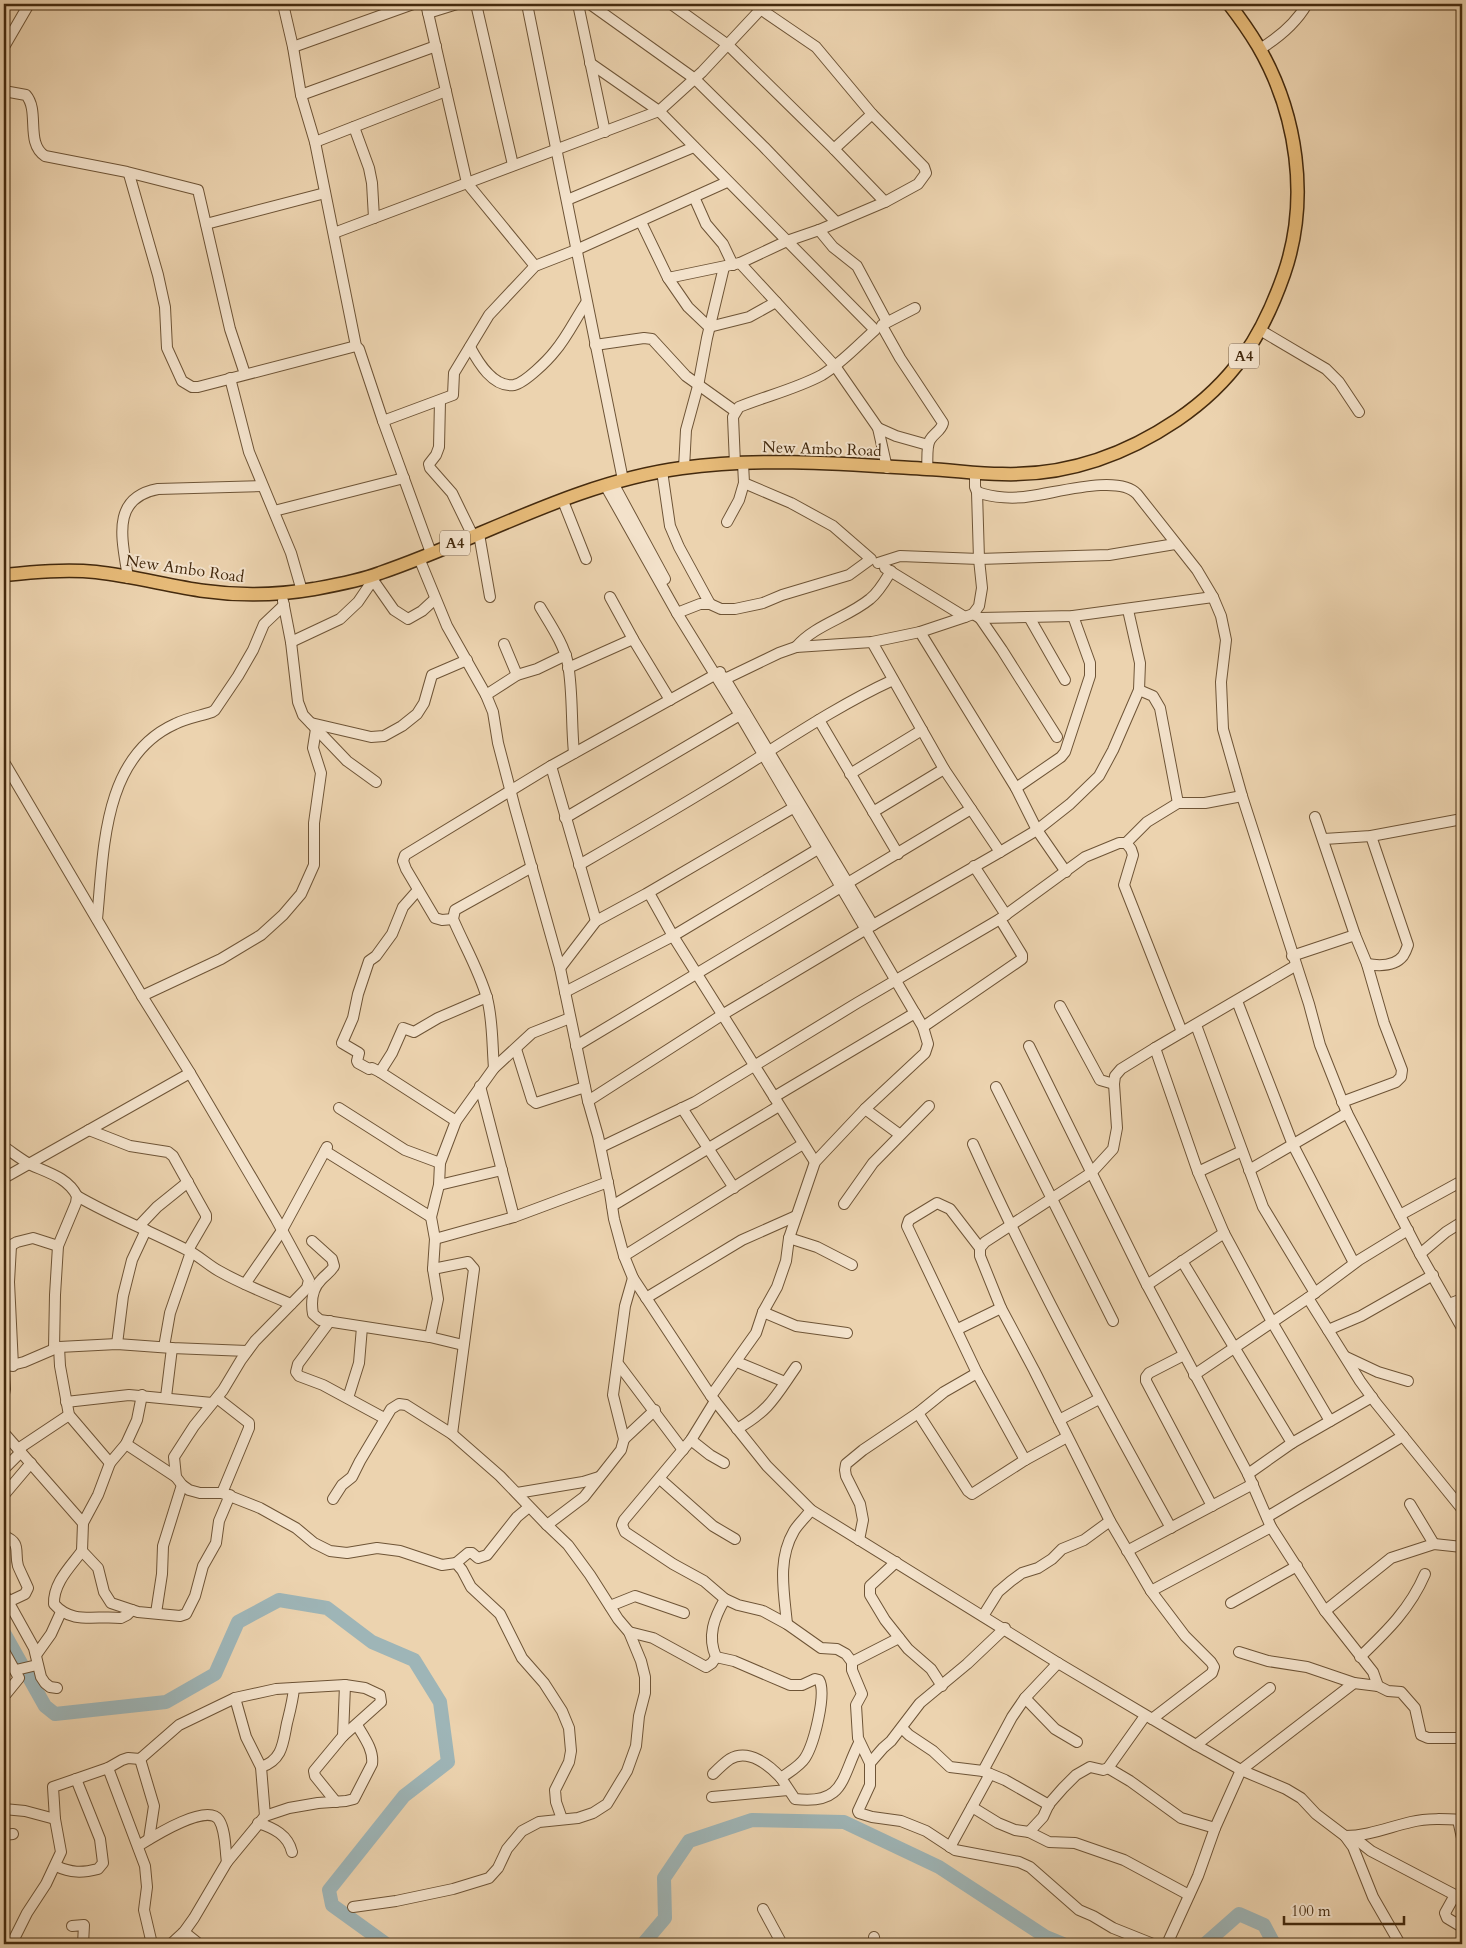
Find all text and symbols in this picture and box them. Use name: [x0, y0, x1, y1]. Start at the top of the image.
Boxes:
road number: A4: [1229, 344, 1259, 368]
street label: New Ambo Road: [762, 436, 883, 462]
road number: A4: [440, 530, 470, 556]
street label: New Ambo Road: [124, 550, 246, 588]
scale bar: [1284, 1893, 1404, 1925]
text: 100 m: [1291, 1901, 1331, 1921]

